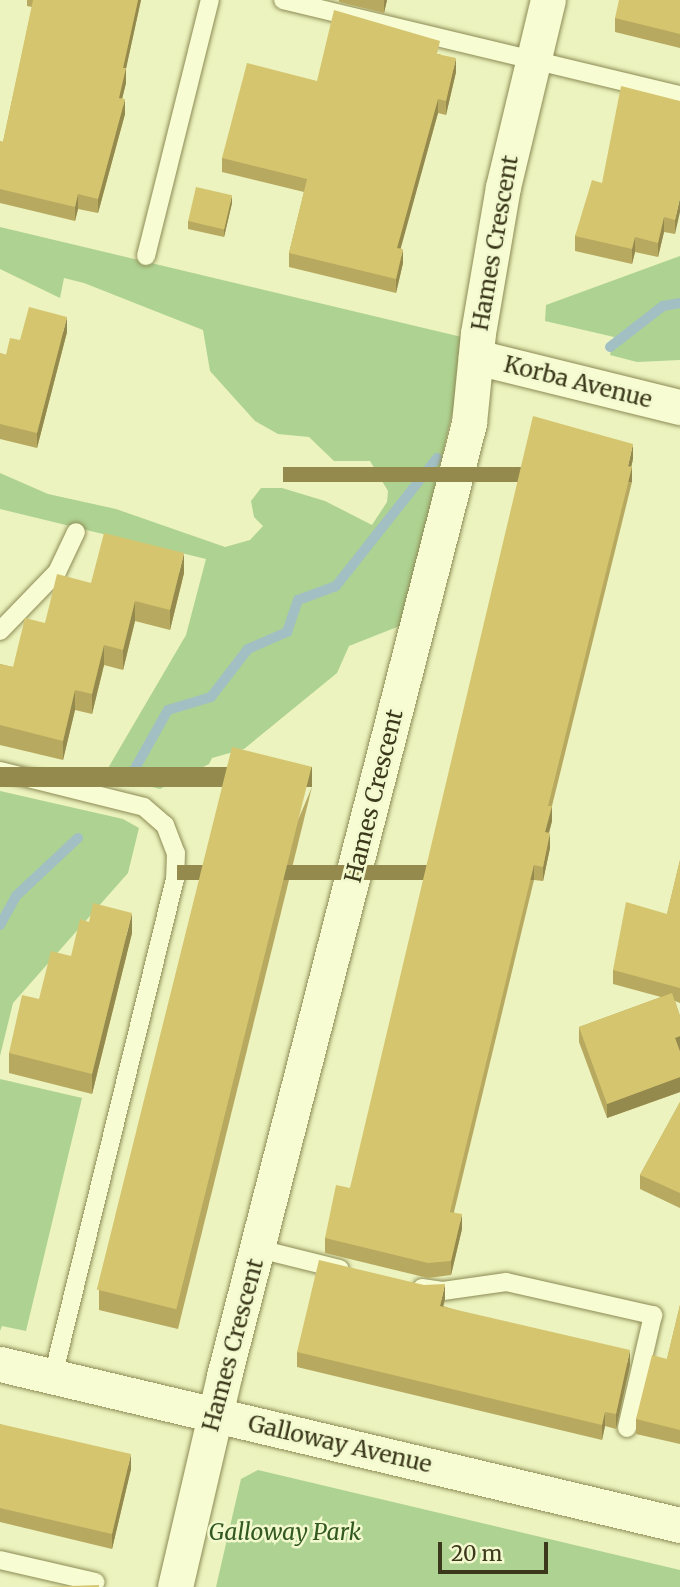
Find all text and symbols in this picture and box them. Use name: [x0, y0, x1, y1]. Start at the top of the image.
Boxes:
street label: Hames Crescent: [466, 153, 524, 333]
street label: Korba Avenue: [501, 350, 655, 414]
street label: Hames Crescent: [339, 706, 409, 886]
street label: Hames Crescent: [197, 1256, 269, 1434]
street label: Galloway Avenue: [246, 1409, 434, 1479]
park label: Galloway Park: [209, 1518, 361, 1546]
scale bar: [442, 1528, 552, 1572]
text: 20 m: [451, 1540, 502, 1567]

